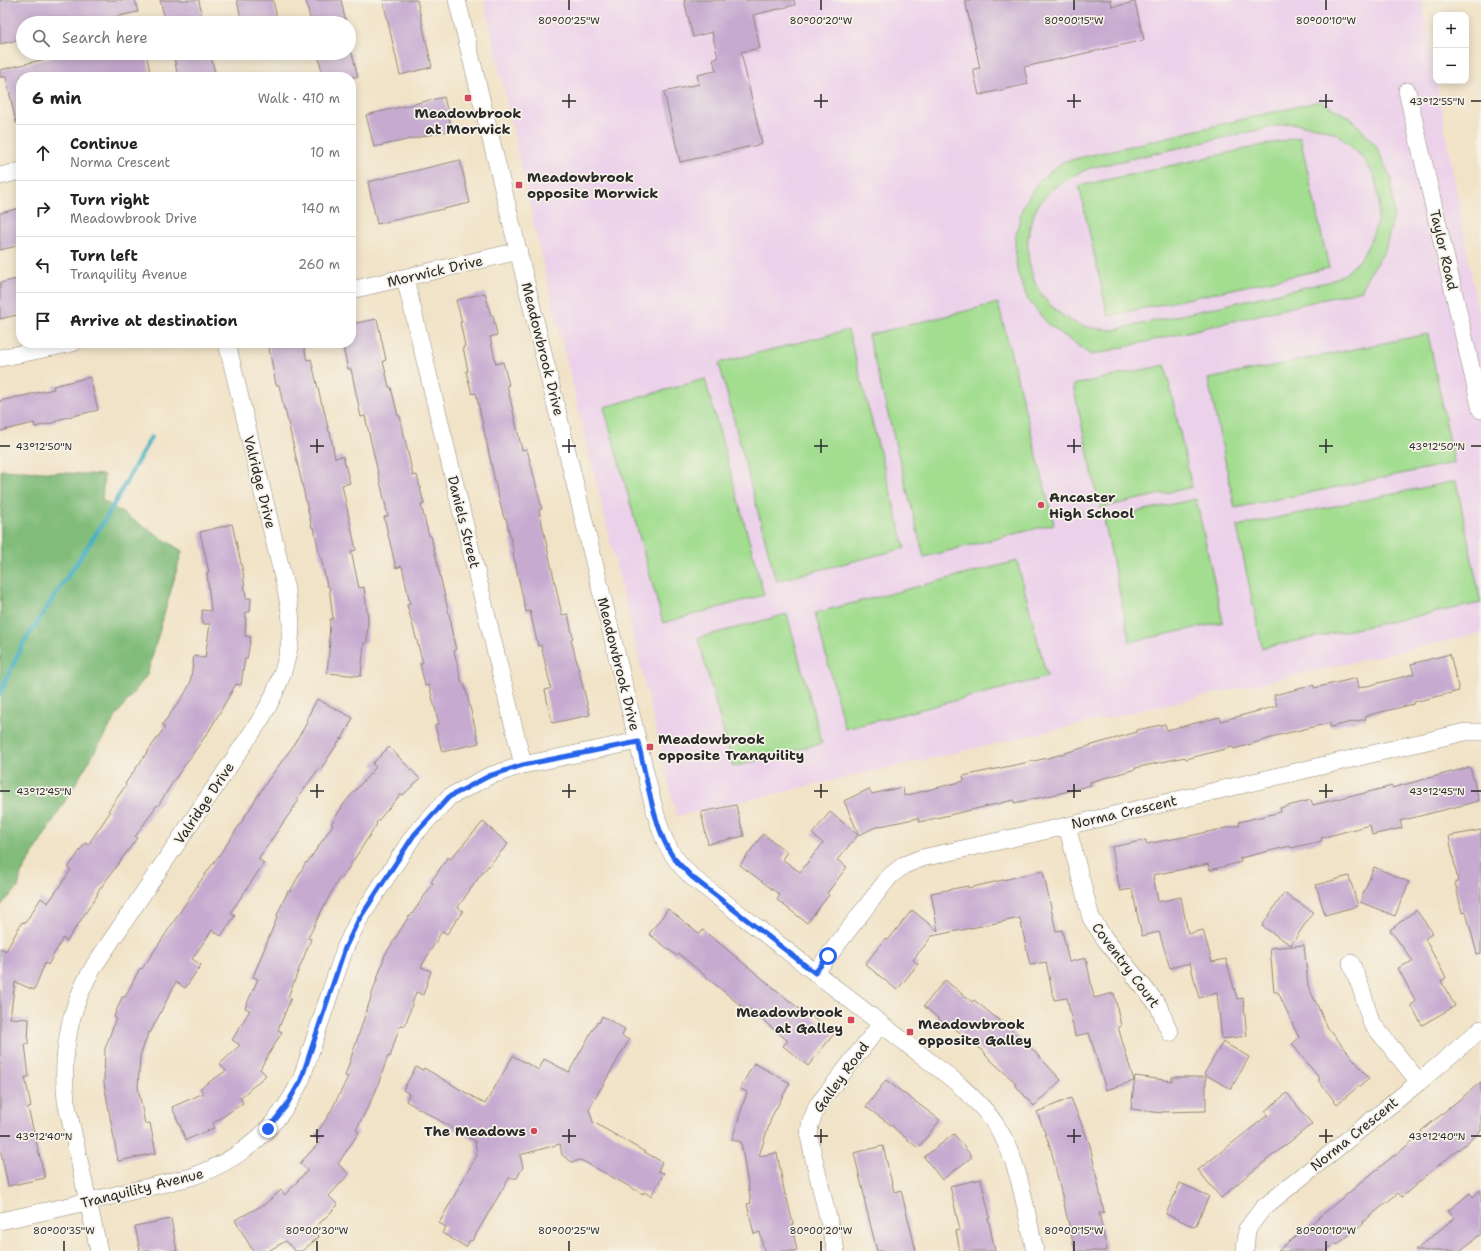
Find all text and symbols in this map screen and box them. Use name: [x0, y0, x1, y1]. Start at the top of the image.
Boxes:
map controls: [1433, 12, 1469, 84]
button: +: [1433, 12, 1469, 48]
text: 80°00'25"W: [538, 14, 600, 27]
text: 80°00'20"W: [790, 14, 853, 27]
text: 80°00'15"W: [1044, 14, 1104, 27]
text: 80°00'10"W: [1296, 14, 1357, 27]
search box: [16, 16, 356, 60]
icon: search: [30, 27, 52, 49]
text: Search here: [62, 28, 148, 48]
button: −: [1433, 48, 1469, 84]
text: 6 min: [32, 87, 82, 109]
text: Walk · 410 m: [258, 90, 340, 107]
marker: Meadowbrook at Morwick: [463, 93, 473, 103]
text: 43°12'55"N: [1409, 95, 1465, 108]
place label: Meadowbrook at Morwick: [415, 104, 521, 138]
text: Continue: [70, 134, 138, 154]
icon: ahead: [32, 142, 54, 164]
text: 10 m: [310, 144, 340, 161]
text: Norma Crescent: [70, 154, 170, 171]
place label: Meadowbrook opposite Morwick: [527, 168, 658, 202]
marker: Meadowbrook opposite Morwick: [514, 180, 524, 190]
text: Turn right: [70, 190, 150, 210]
icon: right: [32, 198, 54, 220]
text: 140 m: [301, 200, 340, 217]
street label: Taylor Road: [1426, 208, 1462, 292]
text: Meadowbrook Drive: [70, 210, 197, 227]
text: Turn left: [70, 246, 138, 266]
street label: Morwick Drive: [385, 251, 485, 291]
icon: left: [32, 254, 54, 276]
text: 260 m: [298, 256, 340, 273]
text: Tranquility Avenue: [70, 266, 187, 283]
street label: Meadowbrook Drive: [518, 280, 568, 418]
icon: arrive: [32, 310, 54, 332]
text: Arrive at destination: [70, 311, 238, 331]
street label: Valridge Drive: [240, 434, 280, 530]
text: 43°12'50"N: [16, 440, 72, 453]
text: 43°12'50"N: [1409, 440, 1465, 453]
street label: Daniels Street: [444, 474, 484, 570]
place label: Ancaster High School: [1049, 488, 1134, 522]
marker: Ancaster High School: [1036, 500, 1046, 510]
street label: Meadowbrook Drive: [594, 595, 644, 733]
place label: Meadowbrook opposite Tranquility: [658, 730, 804, 764]
marker: Meadowbrook opposite Tranquility: [645, 742, 655, 752]
street label: Valridge Drive: [170, 758, 238, 847]
text: 43°12'45"N: [16, 785, 72, 798]
text: 43°12'45"N: [1409, 785, 1465, 798]
street label: Norma Crescent: [1069, 791, 1179, 833]
street label: Coventry Court: [1088, 919, 1164, 1011]
route start: [819, 947, 837, 965]
place label: Meadowbrook at Galley: [736, 1003, 843, 1037]
marker: Meadowbrook at Galley: [846, 1015, 856, 1025]
place label: Meadowbrook opposite Galley: [918, 1015, 1032, 1049]
marker: Meadowbrook opposite Galley: [905, 1027, 915, 1037]
street label: Galley Road: [809, 1038, 873, 1116]
street label: Norma Crescent: [1306, 1093, 1402, 1175]
route end: [259, 1120, 277, 1138]
place label: The Meadows: [424, 1122, 526, 1140]
marker: The Meadows: [529, 1126, 539, 1136]
text: 43°12'40"N: [16, 1130, 72, 1143]
text: 43°12'40"N: [1409, 1130, 1465, 1143]
street label: Tranquility Avenue: [79, 1164, 206, 1212]
text: 80°00'35"W: [33, 1224, 95, 1237]
text: 80°00'30"W: [286, 1224, 349, 1237]
text: 80°00'25"W: [538, 1224, 600, 1237]
text: 80°00'20"W: [790, 1224, 853, 1237]
text: 80°00'15"W: [1044, 1224, 1104, 1237]
text: 80°00'10"W: [1296, 1224, 1357, 1237]

